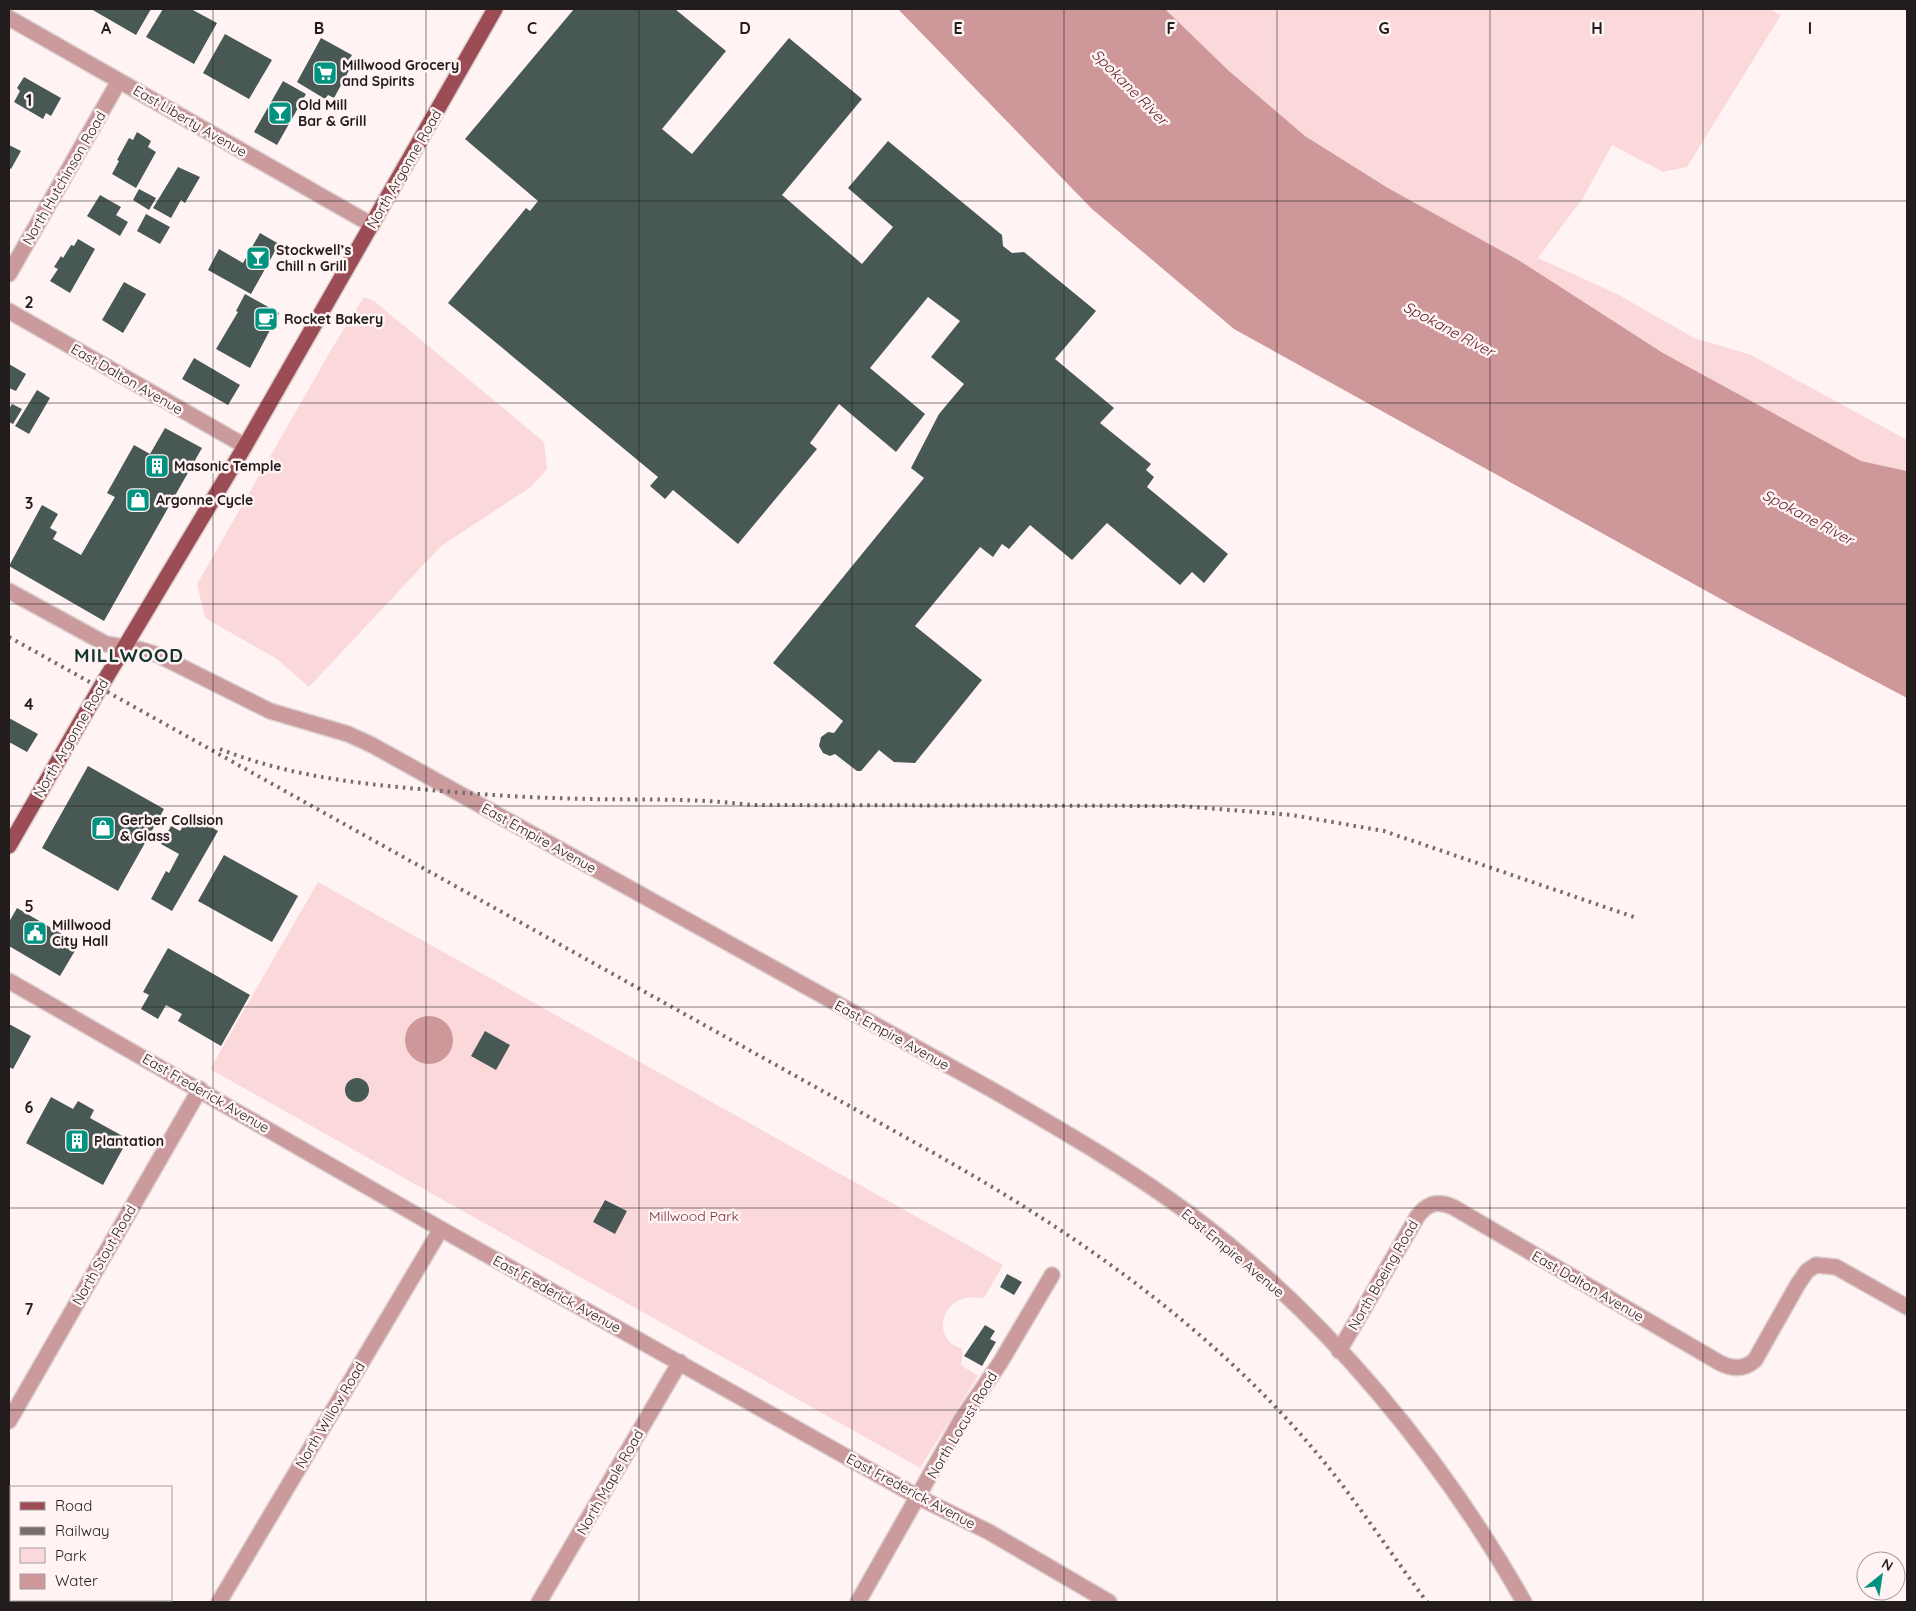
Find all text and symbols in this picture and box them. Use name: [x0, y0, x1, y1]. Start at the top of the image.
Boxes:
text: A: [101, 18, 112, 38]
text: B: [314, 18, 324, 38]
text: C: [527, 18, 537, 38]
text: D: [739, 18, 751, 38]
text: E: [953, 18, 963, 38]
text: F: [1167, 18, 1176, 38]
text: G: [1378, 18, 1390, 38]
text: H: [1591, 18, 1603, 38]
text: I: [1808, 18, 1812, 38]
water label: Spokane River: [1088, 45, 1174, 131]
place label: Millwood Grocery and Spirits: [342, 56, 459, 90]
supermarket icon: Millwood Grocery and Spirits: [312, 60, 338, 86]
street label: East Liberty Avenue: [130, 81, 250, 161]
text: 1: [26, 90, 32, 110]
place label: Old Mill Bar & Grill: [298, 96, 367, 130]
bar icon: Old Mill Bar & Grill: [267, 100, 293, 126]
street label: North Argonne Road: [363, 106, 445, 232]
street label: North Hutchinson Road: [18, 108, 110, 248]
place label: Stockwell’s Chill n Grill: [276, 241, 351, 275]
bar icon: Stockwell’s Chill n Grill: [245, 245, 271, 271]
text: 2: [24, 292, 34, 312]
water label: Spokane River: [1400, 297, 1500, 362]
cafe icon: Rocket Bakery: [253, 306, 279, 332]
place label: Rocket Bakery: [284, 310, 383, 328]
street label: East Dalton Avenue: [68, 340, 186, 418]
building icon: Masonic Temple: [144, 453, 170, 479]
place label: Masonic Temple: [174, 457, 282, 475]
water label: Spokane River: [1759, 485, 1859, 550]
shop icon: Argonne Cycle: [125, 487, 151, 513]
place label: Argonne Cycle: [156, 491, 253, 509]
text: 3: [25, 493, 33, 513]
district label: MILLWOOD: [74, 643, 184, 667]
street label: North Argonne Road: [30, 675, 112, 801]
text: 4: [24, 694, 34, 714]
street label: East Empire Avenue: [478, 799, 600, 877]
place label: Gerber Collsion & Glass: [120, 811, 223, 845]
shop icon: Gerber Collsion & Glass: [90, 815, 116, 841]
text: 5: [24, 896, 34, 916]
place label: Millwood City Hall: [52, 916, 111, 950]
public building icon: Millwood City Hall: [22, 920, 48, 946]
street label: East Empire Avenue: [831, 996, 953, 1074]
street label: East Frederick Avenue: [139, 1049, 273, 1137]
text: 6: [25, 1097, 34, 1117]
building icon: Plantation: [64, 1128, 90, 1154]
place label: Plantation: [94, 1132, 164, 1150]
street label: North Stout Road: [68, 1202, 140, 1308]
street label: East Empire Avenue: [1178, 1205, 1288, 1301]
park label: Millwood Park: [649, 1207, 739, 1225]
street label: North Boeing Road: [1344, 1217, 1422, 1333]
street label: East Dalton Avenue: [1529, 1247, 1647, 1325]
street label: East Frederick Avenue: [490, 1251, 624, 1337]
text: 7: [25, 1299, 34, 1319]
street label: North Willow Road: [291, 1359, 369, 1471]
street label: North Locust Road: [923, 1368, 1001, 1482]
street label: North Maple Road: [573, 1426, 647, 1538]
street label: East Frederick Avenue: [843, 1449, 979, 1533]
legend: [10, 1486, 172, 1601]
text: Road: [55, 1496, 92, 1515]
text: Railway: [55, 1521, 110, 1540]
text: Park: [55, 1546, 87, 1565]
north arrow: [1856, 1551, 1906, 1601]
text: N: [1879, 1554, 1896, 1575]
text: Water: [55, 1571, 98, 1590]

